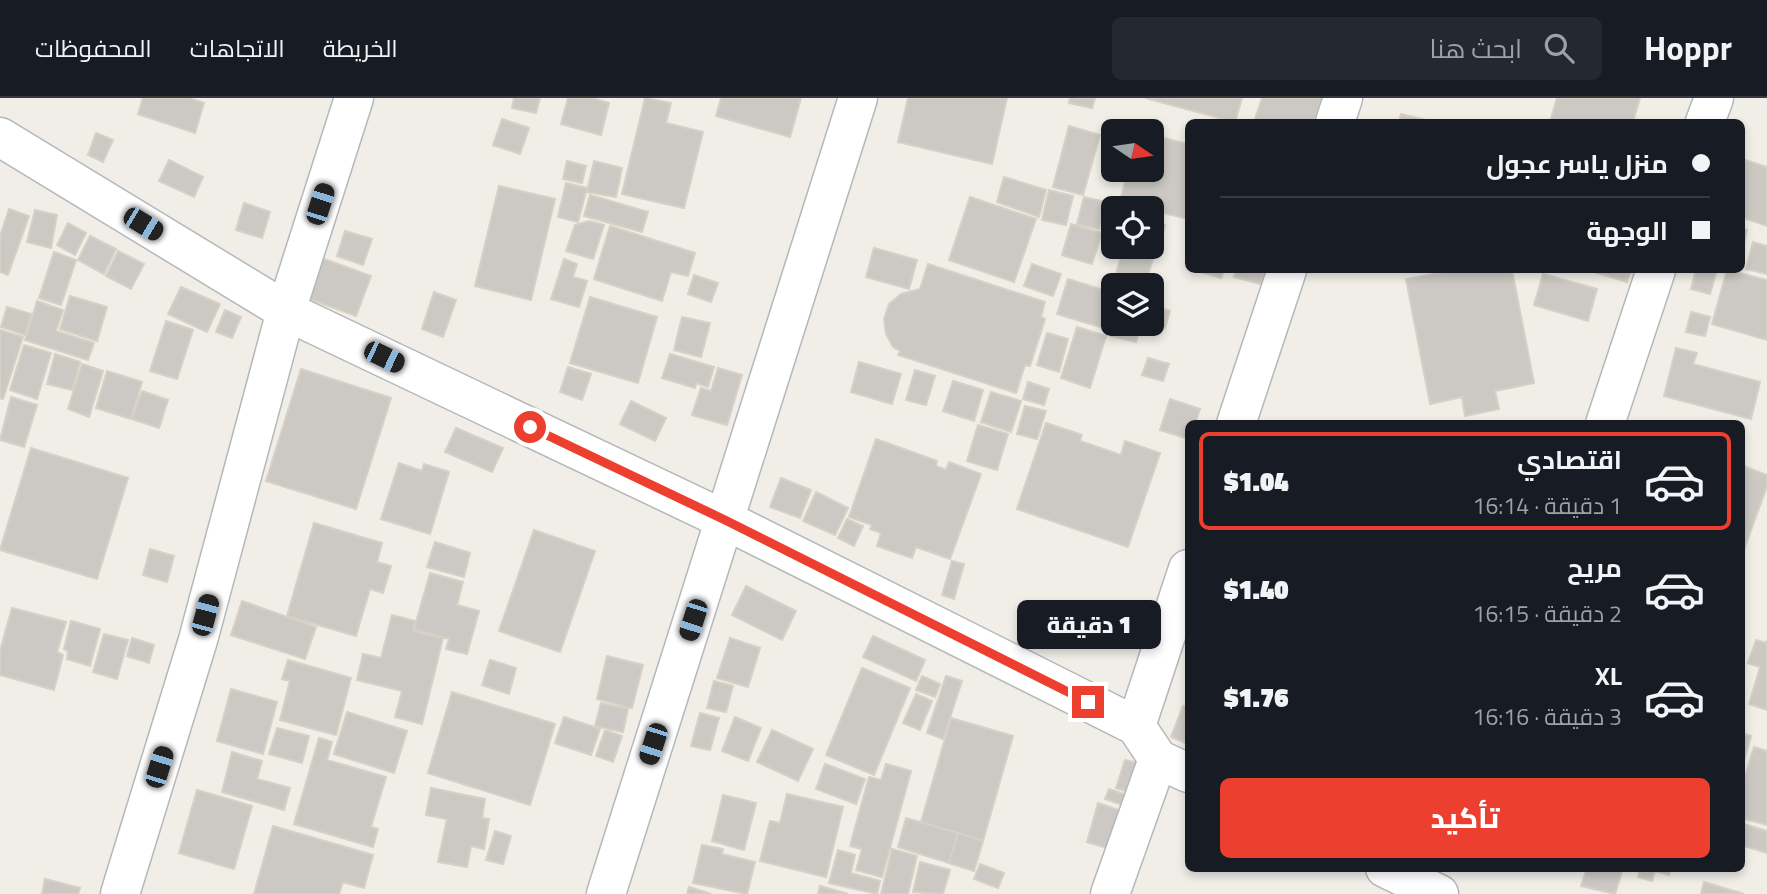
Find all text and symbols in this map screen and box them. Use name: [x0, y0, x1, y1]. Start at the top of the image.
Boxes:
search box: [1112, 17, 1602, 80]
text: Hoppr: [1644, 23, 1732, 73]
text: ابحث هنا: [1430, 29, 1522, 68]
icon: search: [1540, 29, 1578, 67]
text: المحفوظات: [35, 30, 152, 66]
text: الاتجاهات: [190, 30, 285, 66]
text: الخريطة: [323, 30, 398, 66]
north arrow: [1101, 119, 1164, 182]
map controls: [1101, 119, 1164, 336]
text: منزل ياسر عجول: [1486, 144, 1668, 183]
car: [304, 181, 337, 227]
button: locate: [1101, 196, 1164, 259]
car: [120, 204, 167, 244]
text: الوجهة: [1587, 211, 1668, 250]
button: layers: [1101, 273, 1164, 336]
car: [361, 338, 408, 376]
route start: [514, 411, 546, 443]
text: اقتصادي: [1517, 440, 1622, 479]
icon: car: [1643, 450, 1706, 513]
text: $1.04: [1224, 462, 1289, 501]
text: 1 دقيقة · 16:14: [1473, 488, 1622, 523]
text: مريح: [1567, 548, 1622, 587]
icon: car: [1643, 558, 1706, 621]
text: $1.40: [1224, 570, 1289, 609]
car: [190, 592, 221, 638]
text: 2 دقيقة · 16:15: [1473, 596, 1622, 631]
car: [677, 597, 710, 643]
callout: 1 دقيقة: [1016, 601, 1160, 650]
text: 1 دقيقة: [1047, 607, 1131, 642]
text: XL: [1595, 656, 1622, 695]
icon: car: [1643, 666, 1706, 729]
text: $1.76: [1224, 678, 1289, 717]
route end: [1072, 686, 1104, 718]
text: 3 دقيقة · 16:16: [1473, 699, 1622, 734]
car: [637, 721, 670, 767]
car: [143, 744, 176, 790]
button: تأكيد: [1220, 778, 1710, 858]

